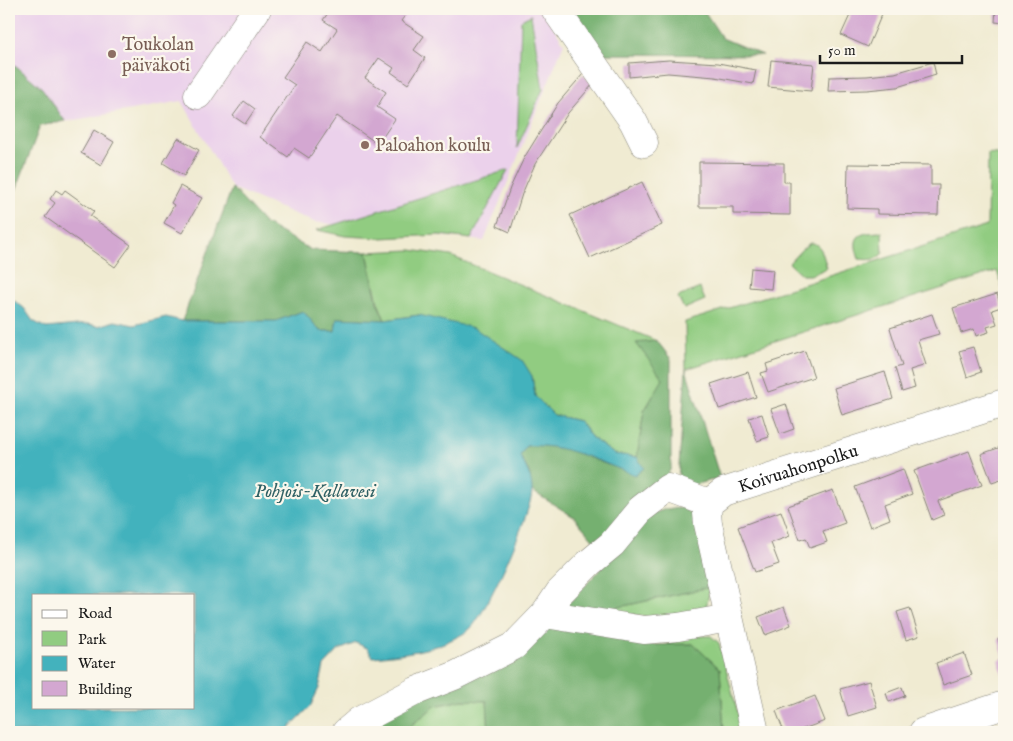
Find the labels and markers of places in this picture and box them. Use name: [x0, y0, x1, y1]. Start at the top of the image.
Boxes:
place label: Toukolan päiväkoti: [122, 34, 194, 78]
marker: Toukolan päiväkoti: [106, 48, 118, 60]
place label: Paloahon koulu: [375, 135, 491, 158]
marker: Paloahon koulu: [359, 139, 371, 151]

